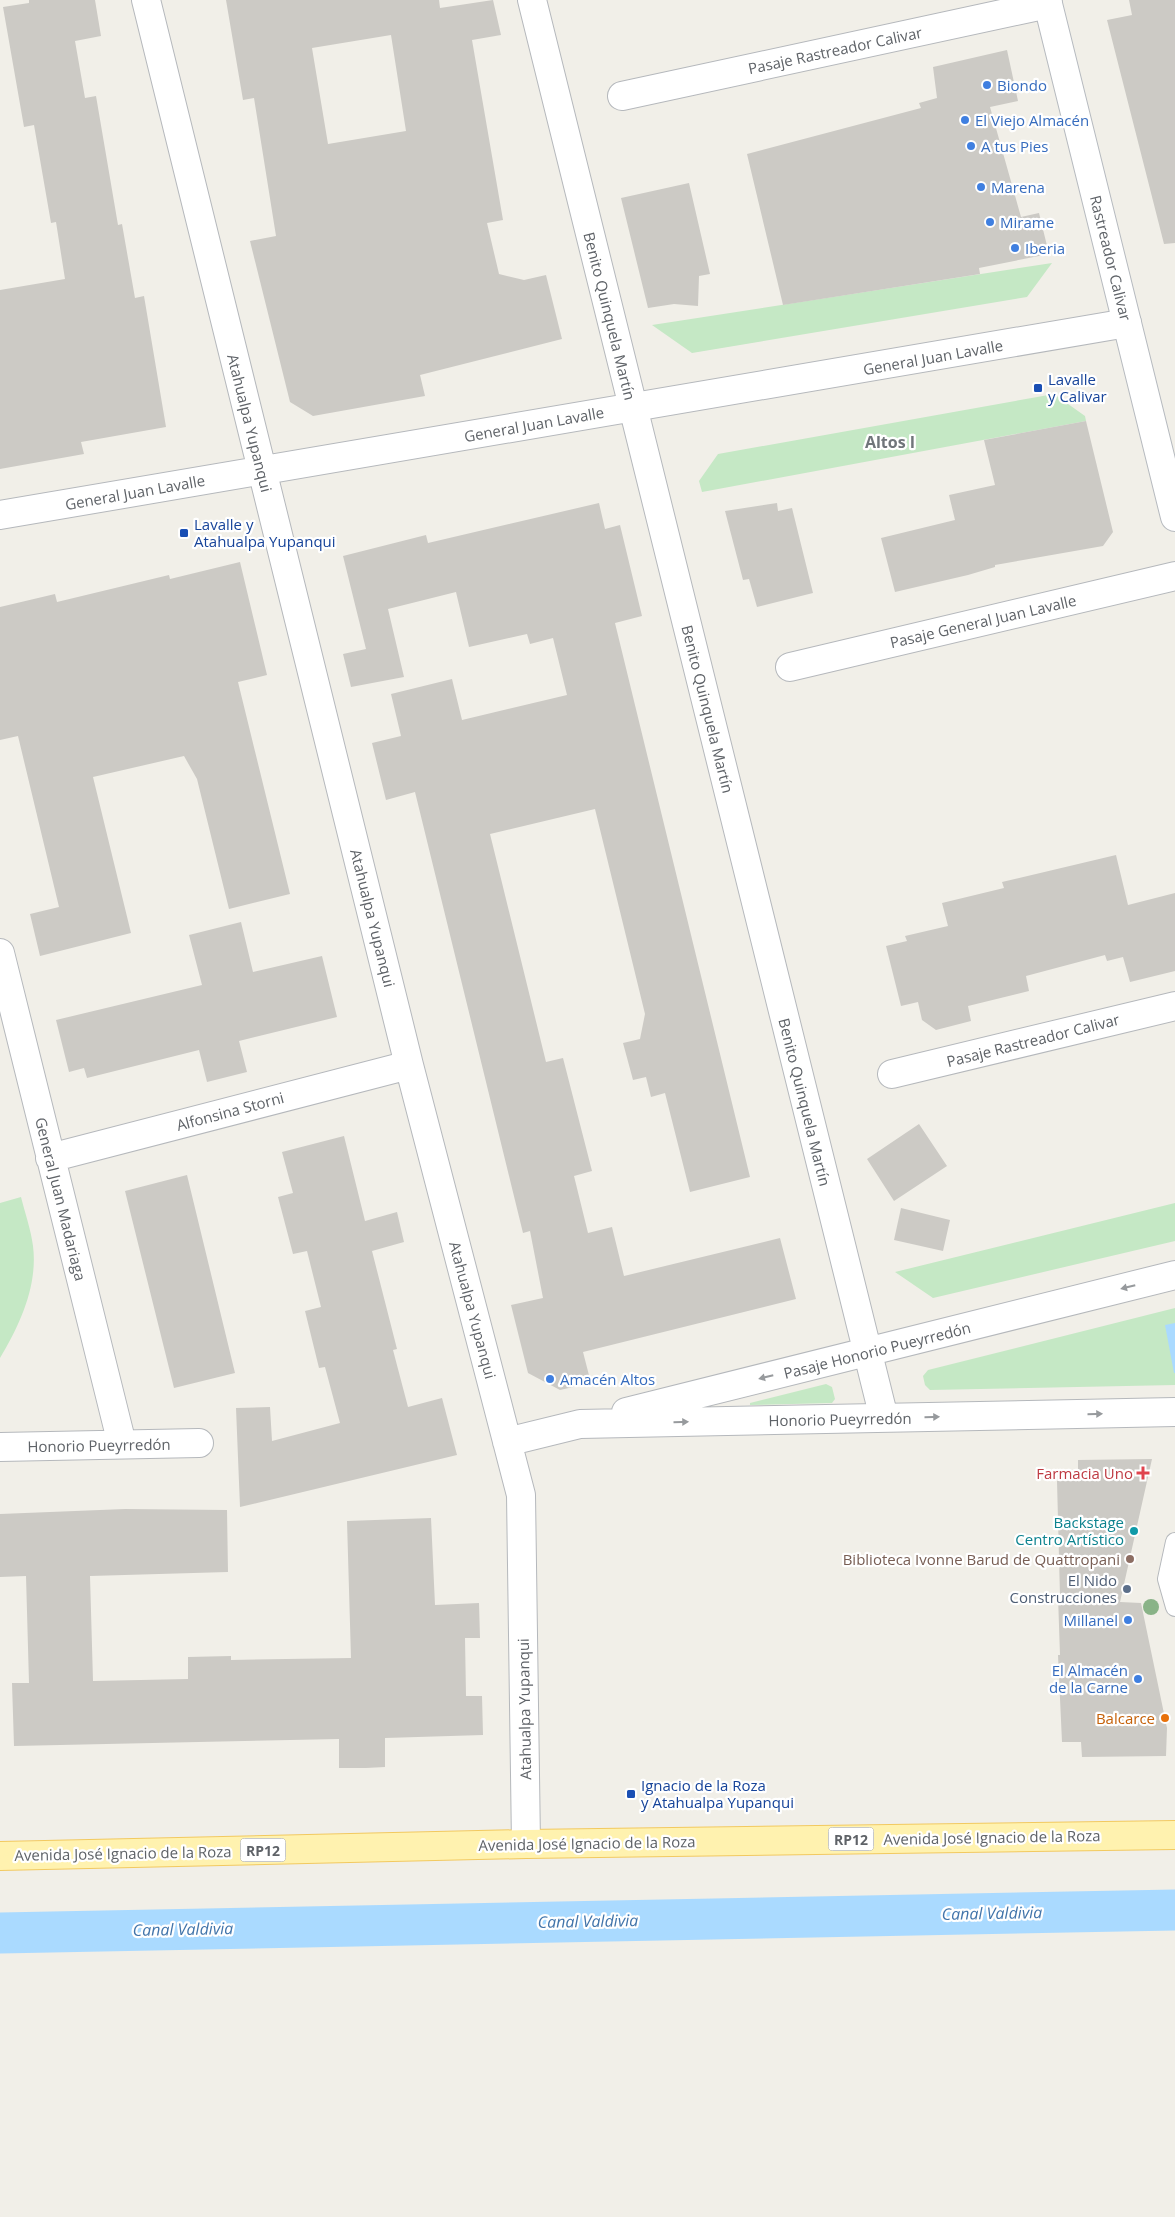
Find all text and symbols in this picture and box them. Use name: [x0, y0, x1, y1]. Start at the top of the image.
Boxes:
street label: Pasaje Rastreador Calivar: [746, 22, 924, 78]
place label: Biondo: [997, 75, 1047, 95]
marker: Biondo: [981, 79, 993, 91]
place label: El Viejo Almacén: [975, 110, 1089, 130]
marker: El Viejo Almacén: [959, 114, 971, 126]
place label: A tus Pies: [981, 136, 1048, 156]
marker: A tus Pies: [965, 140, 977, 152]
place label: Marena: [991, 177, 1045, 197]
marker: Marena: [975, 181, 987, 193]
street label: Rastreador Calivar: [1086, 193, 1136, 323]
place label: Mirame: [1000, 212, 1054, 232]
marker: Mirame: [984, 216, 996, 228]
street label: Benito Quinquela Martín: [579, 230, 641, 402]
place label: Iberia: [1025, 238, 1065, 258]
marker: Iberia: [1009, 242, 1021, 254]
street label: General Juan Lavalle: [861, 335, 1005, 379]
street label: Atahualpa Yupanqui: [223, 352, 277, 494]
place label: Lavalle y Calivar: [1048, 369, 1107, 406]
marker: Lavalle y Calivar: [1032, 382, 1044, 394]
street label: General Juan Lavalle: [462, 402, 606, 446]
district label: Altos I: [865, 431, 915, 453]
street label: General Juan Lavalle: [63, 470, 207, 514]
place label: Lavalle y Atahualpa Yupanqui: [194, 514, 336, 551]
marker: Lavalle y Atahualpa Yupanqui: [178, 527, 190, 539]
street label: Pasaje General Juan Lavalle: [888, 590, 1078, 652]
street label: Benito Quinquela Martín: [677, 623, 739, 795]
street label: Atahualpa Yupanqui: [346, 847, 400, 989]
street label: Pasaje Rastreador Calivar: [944, 1009, 1122, 1071]
street label: Benito Quinquela Martín: [774, 1016, 836, 1188]
street label: Alfonsina Storni: [174, 1087, 286, 1135]
street label: General Juan Madariaga: [31, 1115, 91, 1283]
street label: Atahualpa Yupanqui: [445, 1239, 501, 1381]
one-way arrow: [1120, 1283, 1135, 1291]
street label: Pasaje Honorio Pueyrredón: [781, 1317, 973, 1383]
place label: Amacén Altos: [560, 1369, 655, 1389]
marker: Amacén Altos: [544, 1373, 556, 1385]
one-way arrow: [759, 1373, 774, 1381]
street label: Honorio Pueyrredón: [768, 1408, 912, 1430]
one-way arrow: [1087, 1410, 1103, 1418]
one-way arrow: [925, 1413, 941, 1421]
one-way arrow: [673, 1418, 689, 1426]
street label: Honorio Pueyrredón: [27, 1434, 171, 1456]
place label: Farmacia Uno: [1036, 1463, 1133, 1483]
marker: Farmacia Uno: [1137, 1467, 1149, 1479]
place label: Backstage Centro Artístico: [1015, 1512, 1124, 1549]
marker: Backstage Centro Artístico: [1128, 1525, 1140, 1537]
place label: Biblioteca Ivonne Barud de Quattropani: [843, 1549, 1120, 1569]
marker: Biblioteca Ivonne Barud de Quattropani: [1124, 1553, 1136, 1565]
place label: El Nido Construcciones: [1010, 1570, 1117, 1607]
marker: El Nido Construcciones: [1121, 1583, 1133, 1595]
place label: Millanel: [1063, 1610, 1118, 1630]
marker: Millanel: [1122, 1614, 1134, 1626]
street label: Atahualpa Yupanqui: [513, 1638, 535, 1780]
place label: El Almacén de la Carne: [1049, 1660, 1128, 1697]
marker: El Almacén de la Carne: [1132, 1673, 1144, 1685]
place label: Balcarce: [1096, 1708, 1155, 1728]
marker: Balcarce: [1159, 1712, 1171, 1724]
place label: Ignacio de la Roza y Atahualpa Yupanqui: [641, 1775, 794, 1812]
marker: Ignacio de la Roza y Atahualpa Yupanqui: [625, 1788, 637, 1800]
street label: Avenida José Ignacio de la Roza: [883, 1825, 1101, 1849]
road number: RP12: [828, 1828, 874, 1850]
street label: Avenida José Ignacio de la Roza: [478, 1831, 696, 1855]
road number: RP12: [240, 1838, 286, 1862]
street label: Avenida José Ignacio de la Roza: [14, 1841, 232, 1865]
water label: Canal Valdivia: [942, 1901, 1042, 1925]
water label: Canal Valdivia: [538, 1909, 638, 1933]
water label: Canal Valdivia: [133, 1917, 233, 1941]

